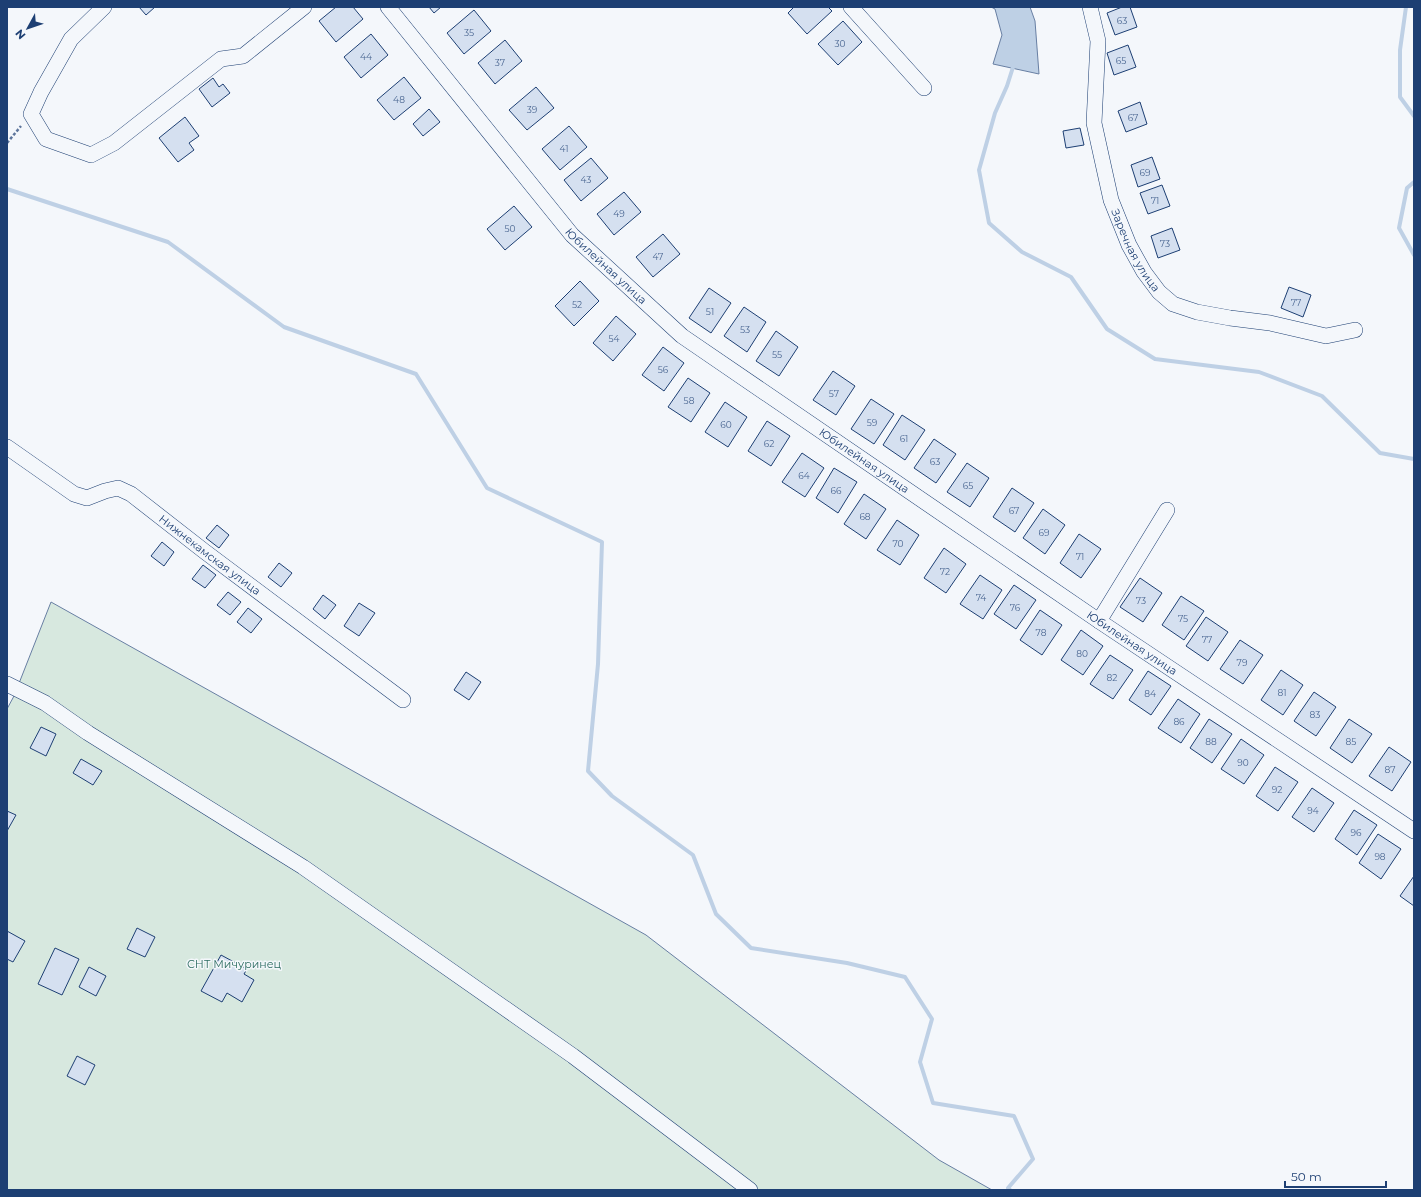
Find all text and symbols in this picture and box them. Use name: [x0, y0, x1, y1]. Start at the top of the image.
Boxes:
north arrow: [8, 8, 48, 48]
house number: 63: [1117, 15, 1127, 26]
text: N: [12, 27, 29, 42]
house number: 35: [464, 27, 474, 38]
house number: 30: [834, 38, 846, 49]
house number: 44: [360, 51, 372, 62]
house number: 65: [1116, 55, 1126, 66]
house number: 37: [495, 57, 505, 68]
house number: 48: [393, 94, 405, 105]
house number: 39: [527, 104, 538, 115]
house number: 67: [1128, 112, 1138, 123]
house number: 41: [560, 143, 568, 154]
house number: 69: [1140, 167, 1151, 178]
house number: 43: [581, 174, 591, 185]
house number: 71: [1151, 195, 1159, 206]
street label: Заречная улица: [1108, 207, 1163, 294]
house number: 49: [613, 208, 625, 219]
house number: 50: [504, 223, 516, 234]
street label: Юбилейная улица: [562, 225, 650, 307]
house number: 73: [1160, 238, 1170, 249]
house number: 47: [653, 251, 663, 262]
house number: 77: [1291, 297, 1301, 308]
house number: 52: [572, 299, 582, 310]
house number: 51: [706, 306, 714, 317]
house number: 53: [740, 324, 750, 335]
house number: 54: [608, 333, 620, 344]
house number: 55: [772, 349, 782, 360]
house number: 56: [658, 364, 669, 375]
house number: 57: [829, 388, 839, 399]
house number: 58: [684, 395, 695, 406]
house number: 59: [867, 417, 878, 428]
house number: 60: [720, 419, 732, 430]
street label: Юбилейная улица: [816, 425, 912, 496]
house number: 61: [900, 433, 908, 444]
house number: 62: [764, 438, 774, 449]
house number: 63: [930, 456, 940, 467]
house number: 64: [798, 470, 810, 481]
house number: 65: [963, 480, 973, 491]
house number: 66: [831, 485, 842, 496]
house number: 67: [1009, 505, 1019, 516]
house number: 68: [859, 511, 871, 522]
street label: Нижнекамская улица: [156, 512, 263, 598]
house number: 69: [1039, 527, 1050, 538]
house number: 70: [892, 538, 904, 549]
house number: 71: [1076, 551, 1084, 562]
house number: 72: [940, 566, 950, 577]
house number: 74: [976, 592, 986, 603]
house number: 73: [1136, 595, 1146, 606]
house number: 76: [1010, 602, 1021, 613]
street label: Юбилейная улица: [1084, 608, 1180, 678]
house number: 75: [1178, 613, 1188, 624]
house number: 78: [1036, 627, 1047, 638]
house number: 77: [1202, 634, 1212, 645]
house number: 80: [1076, 648, 1088, 659]
house number: 79: [1237, 657, 1248, 668]
house number: 82: [1107, 672, 1117, 683]
house number: 81: [1278, 687, 1287, 698]
house number: 84: [1144, 688, 1156, 699]
house number: 83: [1310, 709, 1320, 720]
house number: 86: [1173, 716, 1185, 727]
house number: 88: [1205, 736, 1217, 747]
house number: 85: [1346, 736, 1356, 747]
house number: 90: [1237, 757, 1249, 768]
house number: 87: [1384, 764, 1396, 775]
house number: 92: [1272, 784, 1282, 795]
house number: 94: [1307, 805, 1319, 816]
house number: 96: [1351, 827, 1362, 838]
house number: 98: [1374, 851, 1386, 862]
park label: СНТ Мичуринец: [187, 957, 281, 971]
scale bar: [1285, 1163, 1386, 1189]
text: 50 m: [1291, 1169, 1322, 1184]

